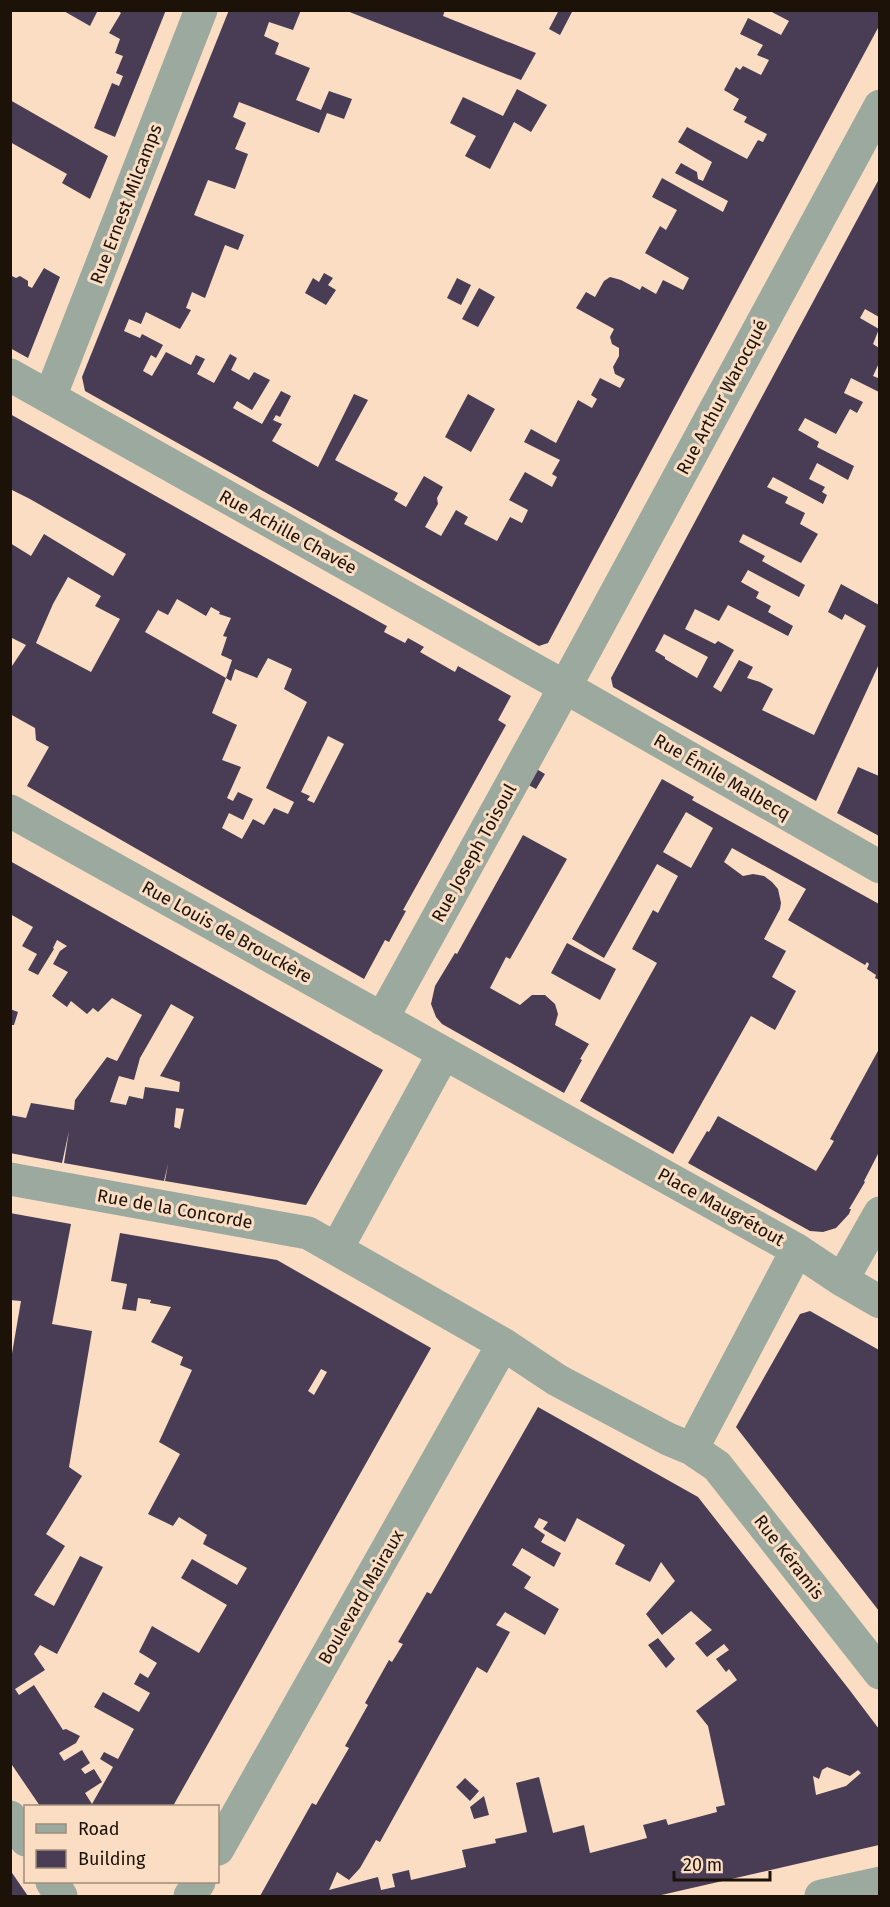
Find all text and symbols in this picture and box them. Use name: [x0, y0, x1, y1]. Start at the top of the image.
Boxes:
street label: Rue Ernest Milcamps: [85, 121, 167, 287]
street label: Rue Arthur Warocqué: [672, 316, 772, 478]
street label: Rue Achille Chavée: [215, 485, 361, 579]
street label: Rue Émile Malbecq: [650, 728, 795, 825]
street label: Rue Joseph Toisoul: [427, 780, 521, 926]
street label: Rue Louis de Brouckère: [138, 876, 316, 988]
street label: Place Maugrétout: [654, 1163, 789, 1251]
street label: Rue de la Concorde: [96, 1184, 254, 1234]
street label: Rue Kéramis: [749, 1510, 829, 1604]
street label: Boulevard Mairaux: [314, 1526, 408, 1668]
legend: [24, 1805, 219, 1883]
text: Road: [78, 1818, 120, 1840]
scale bar: [674, 1844, 770, 1882]
text: Building: [78, 1848, 146, 1870]
text: 20 m: [683, 1854, 722, 1876]

